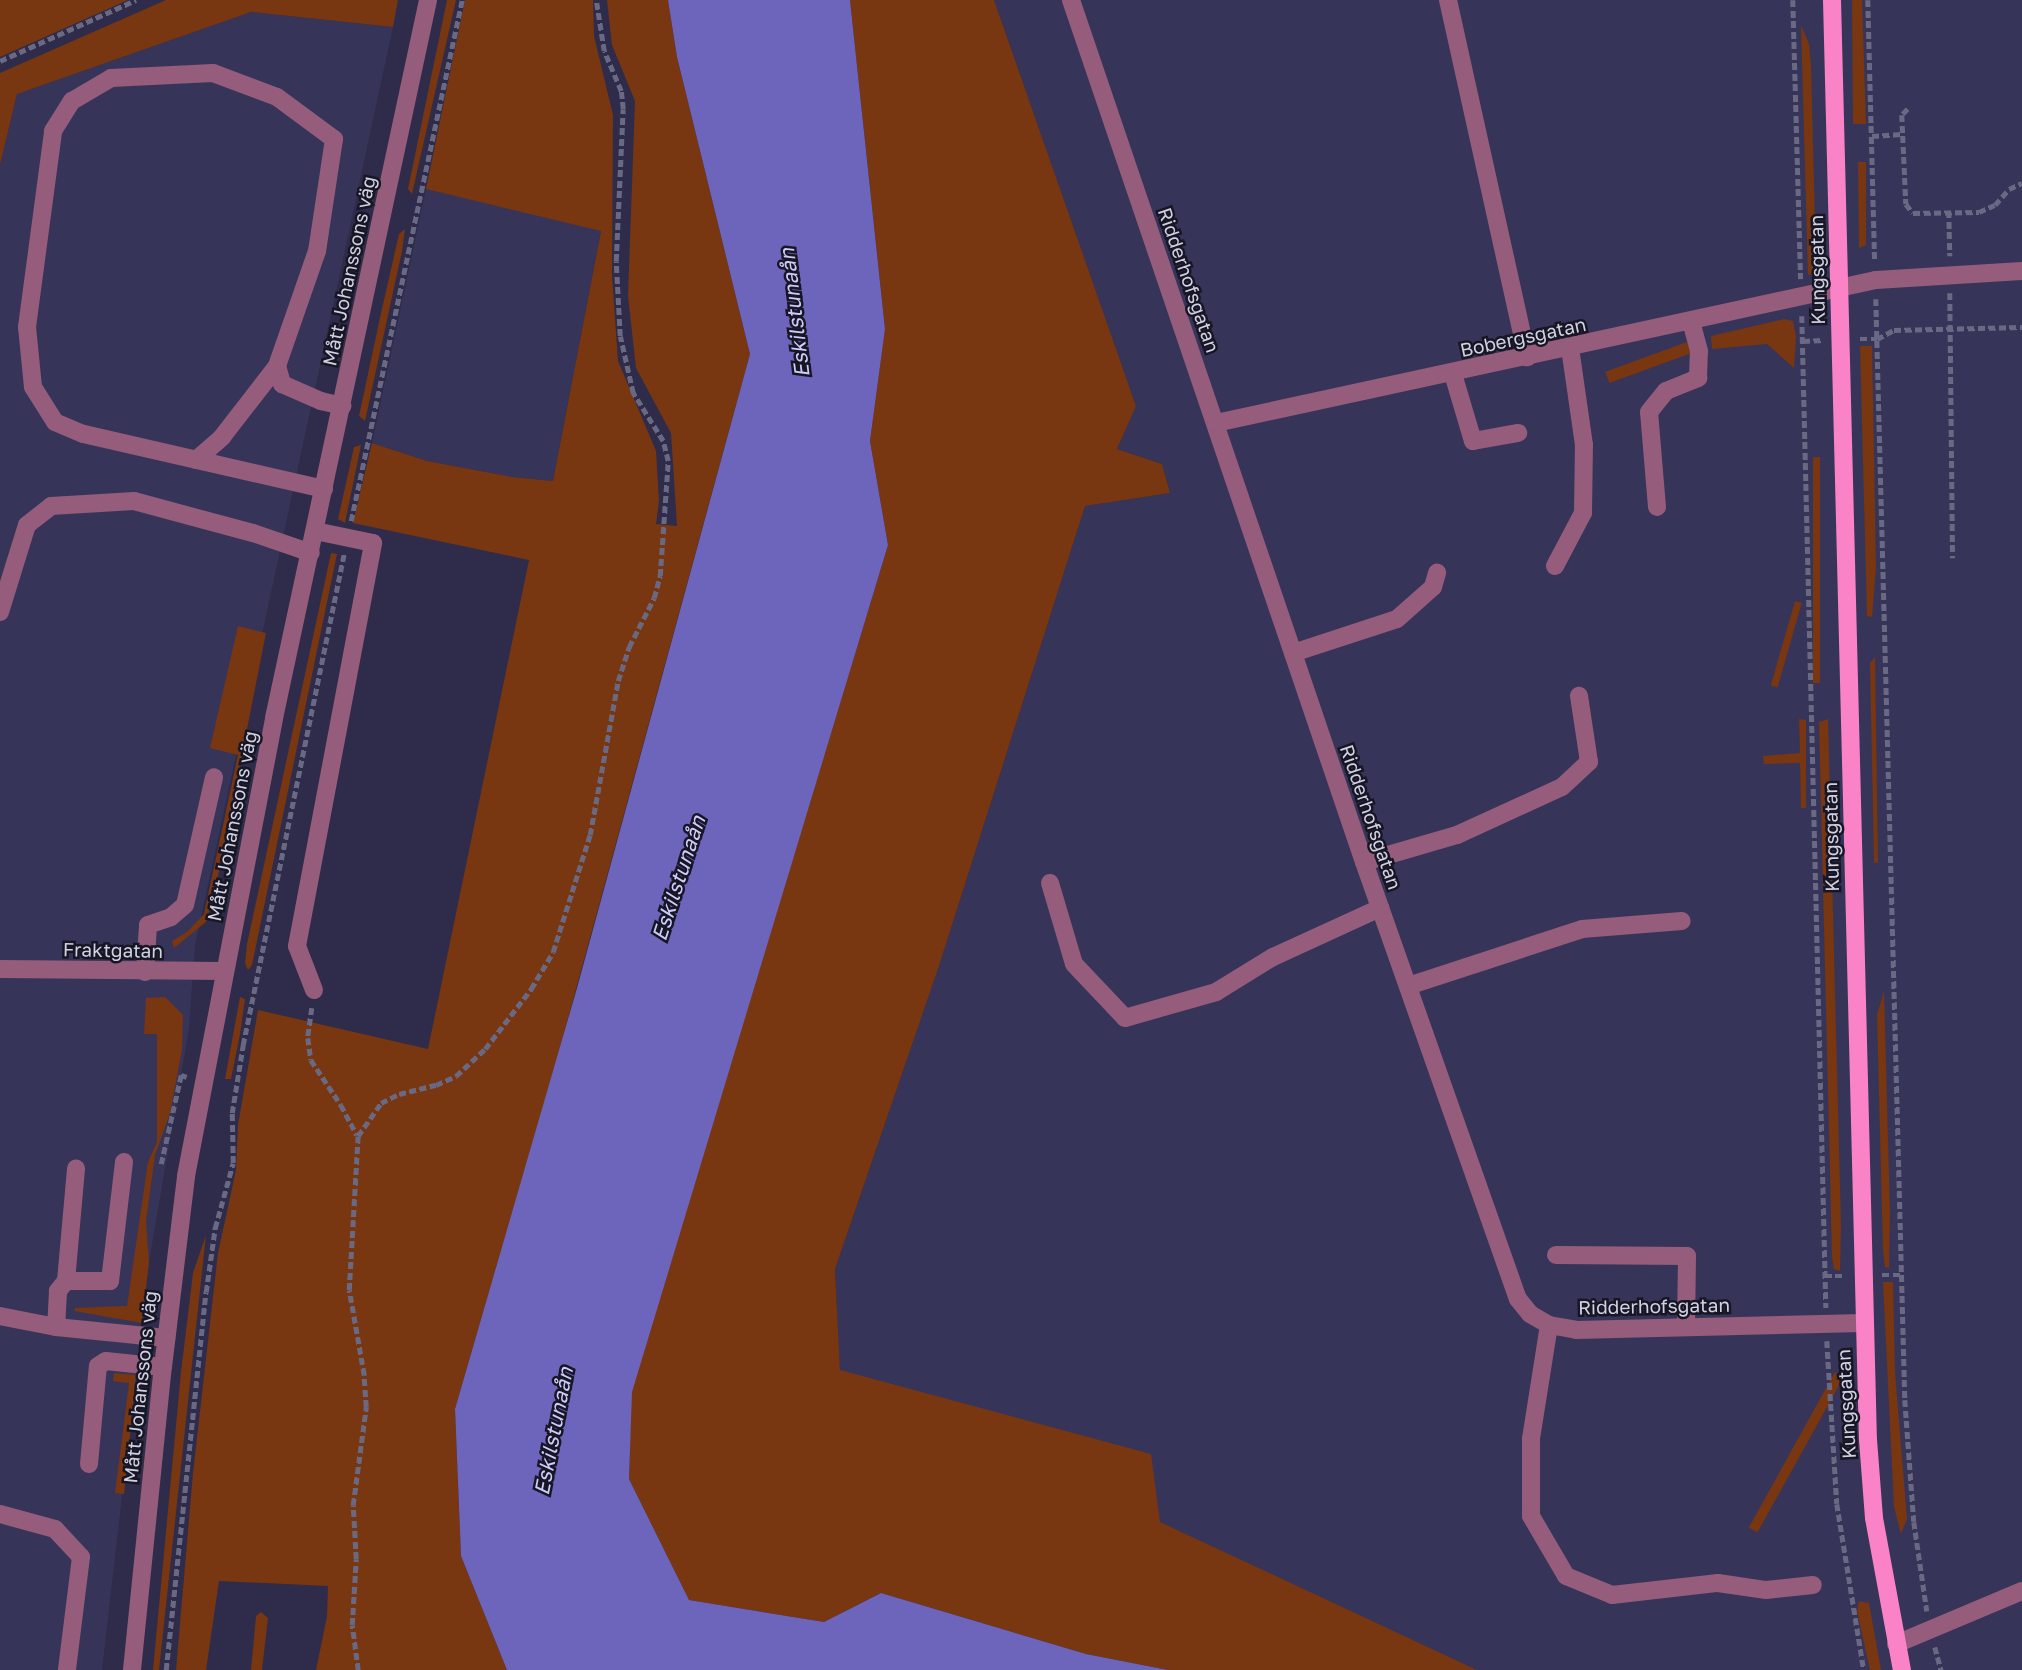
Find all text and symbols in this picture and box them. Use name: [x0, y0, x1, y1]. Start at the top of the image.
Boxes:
street label: Mått Johanssons väg: [318, 174, 380, 368]
street label: Ridderhofsgatan: [1153, 204, 1225, 356]
street label: Kungsgatan: [1805, 215, 1829, 325]
water label: Eskilstunaån: [774, 247, 814, 379]
street label: Bobergsgatan: [1458, 313, 1588, 361]
street label: Mått Johanssons väg: [202, 729, 262, 923]
street label: Ridderhofsgatan: [1335, 741, 1407, 893]
street label: Kungsgatan: [1819, 782, 1843, 892]
water label: Eskilstunaån: [646, 812, 710, 944]
street label: Fraktgatan: [63, 938, 163, 962]
street label: Mått Johanssons väg: [119, 1290, 161, 1484]
street label: Ridderhofsgatan: [1578, 1293, 1730, 1319]
street label: Kungsgatan: [1832, 1349, 1860, 1459]
water label: Eskilstunaån: [528, 1365, 578, 1497]

